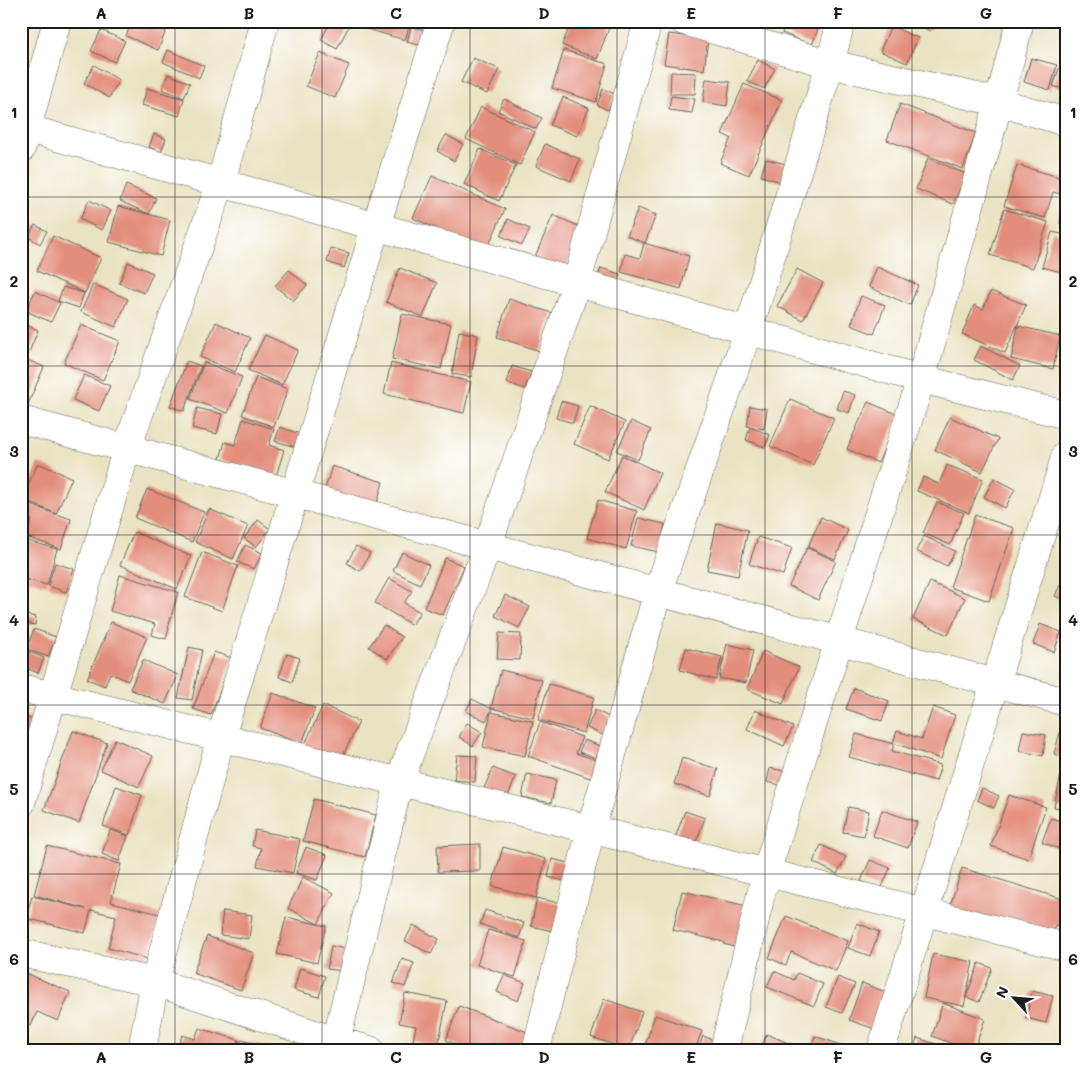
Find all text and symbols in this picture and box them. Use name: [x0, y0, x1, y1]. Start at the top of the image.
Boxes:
text: A: [95, 2, 107, 23]
text: B: [244, 2, 254, 23]
text: C: [390, 2, 402, 23]
text: D: [538, 2, 550, 23]
text: E: [686, 2, 696, 23]
text: F: [833, 2, 843, 23]
text: G: [980, 2, 992, 23]
text: 1: [10, 101, 18, 122]
text: 1: [1069, 101, 1077, 122]
text: 2: [10, 270, 19, 291]
text: 2: [1069, 270, 1078, 291]
text: 3: [9, 440, 19, 461]
text: 3: [1068, 440, 1078, 461]
text: 4: [9, 609, 19, 630]
text: 4: [1068, 609, 1078, 630]
text: 5: [9, 778, 19, 799]
text: 5: [1068, 778, 1078, 799]
text: 6: [9, 948, 19, 969]
text: 6: [1068, 948, 1078, 969]
north arrow: [990, 974, 1040, 1024]
text: N: [991, 983, 1013, 1001]
text: A: [95, 1046, 107, 1067]
text: B: [244, 1046, 254, 1067]
text: C: [390, 1046, 402, 1067]
text: D: [538, 1046, 550, 1067]
text: E: [686, 1046, 696, 1067]
text: F: [833, 1046, 843, 1067]
text: G: [980, 1046, 992, 1067]

